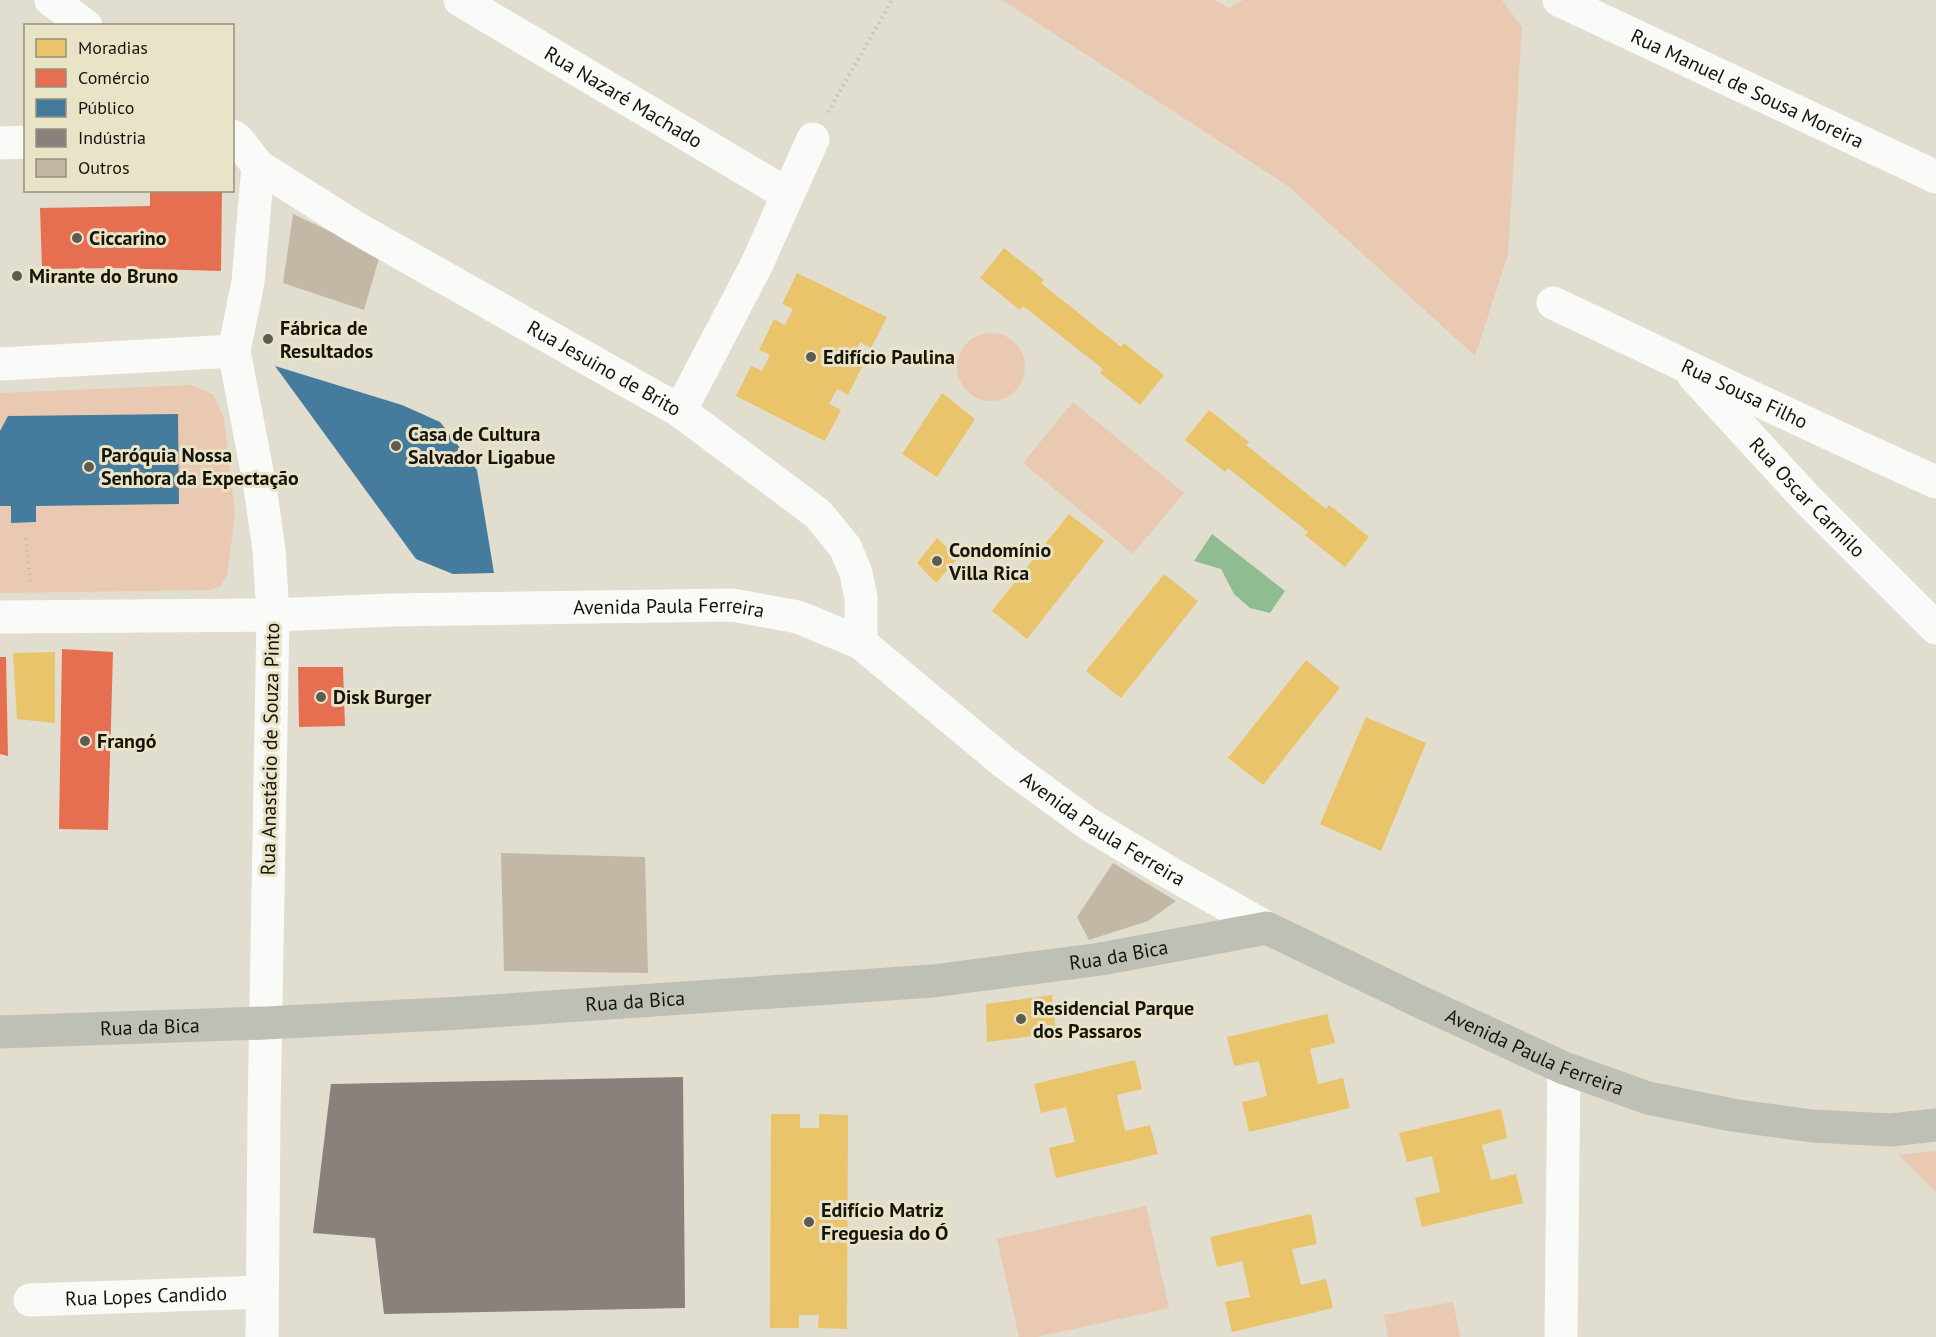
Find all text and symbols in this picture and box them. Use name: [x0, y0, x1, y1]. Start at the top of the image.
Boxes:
street label: Rua Manuel de Sousa Moreira: [1627, 23, 1868, 154]
legend: [24, 24, 234, 192]
text: Moradias: [78, 36, 148, 59]
street label: Rua Nazaré Machado: [540, 40, 707, 154]
text: Comércio: [78, 66, 150, 89]
text: Público: [78, 96, 134, 119]
text: Indústria: [78, 126, 146, 149]
text: Outros: [78, 156, 129, 179]
place label: Ciccarino: [89, 225, 167, 251]
marker: Ciccarino: [70, 231, 84, 245]
place label: Mirante do Bruno: [29, 263, 178, 289]
marker: Mirante do Bruno: [10, 269, 24, 283]
street label: Rua Jesuino de Brito: [523, 314, 686, 422]
place label: Fábrica de Resultados: [280, 315, 373, 364]
marker: Fábrica de Resultados: [261, 332, 275, 346]
place label: Edifício Paulina: [823, 344, 955, 370]
marker: Edifício Paulina: [804, 350, 818, 364]
street label: Rua Sousa Filho: [1677, 353, 1812, 435]
place label: Casa de Cultura Salvador Ligabue: [408, 421, 555, 470]
street label: Rua Oscar Carmilo: [1744, 432, 1871, 563]
marker: Casa de Cultura Salvador Ligabue: [389, 439, 403, 453]
place label: Paróquia Nossa Senhora da Expectação: [101, 442, 299, 491]
marker: Paróquia Nossa Senhora da Expectação: [82, 460, 96, 474]
place label: Condomínio Villa Rica: [948, 537, 1051, 586]
marker: Condomínio Villa Rica: [930, 554, 944, 568]
street label: Avenida Paula Ferreira: [573, 592, 766, 624]
street label: Rua Anastácio de Souza Pinto: [255, 623, 285, 875]
place label: Disk Burger: [333, 684, 432, 710]
marker: Disk Burger: [314, 690, 328, 704]
place label: Frangó: [97, 728, 157, 754]
marker: Frangó: [78, 734, 92, 748]
street label: Avenida Paula Ferreira: [1015, 766, 1190, 892]
street label: Rua da Bica: [1068, 934, 1170, 976]
street label: Rua da Bica: [585, 985, 686, 1018]
place label: Residencial Parque dos Passaros: [1033, 995, 1194, 1044]
street label: Avenida Paula Ferreira: [1441, 1002, 1627, 1101]
street label: Rua da Bica: [100, 1012, 200, 1042]
marker: Residencial Parque dos Passaros: [1014, 1012, 1028, 1026]
place label: Edifício Matriz Freguesia do Ó: [821, 1197, 948, 1246]
marker: Edifício Matriz Freguesia do Ó: [802, 1215, 816, 1229]
street label: Rua Lopes Candido: [65, 1280, 227, 1312]

